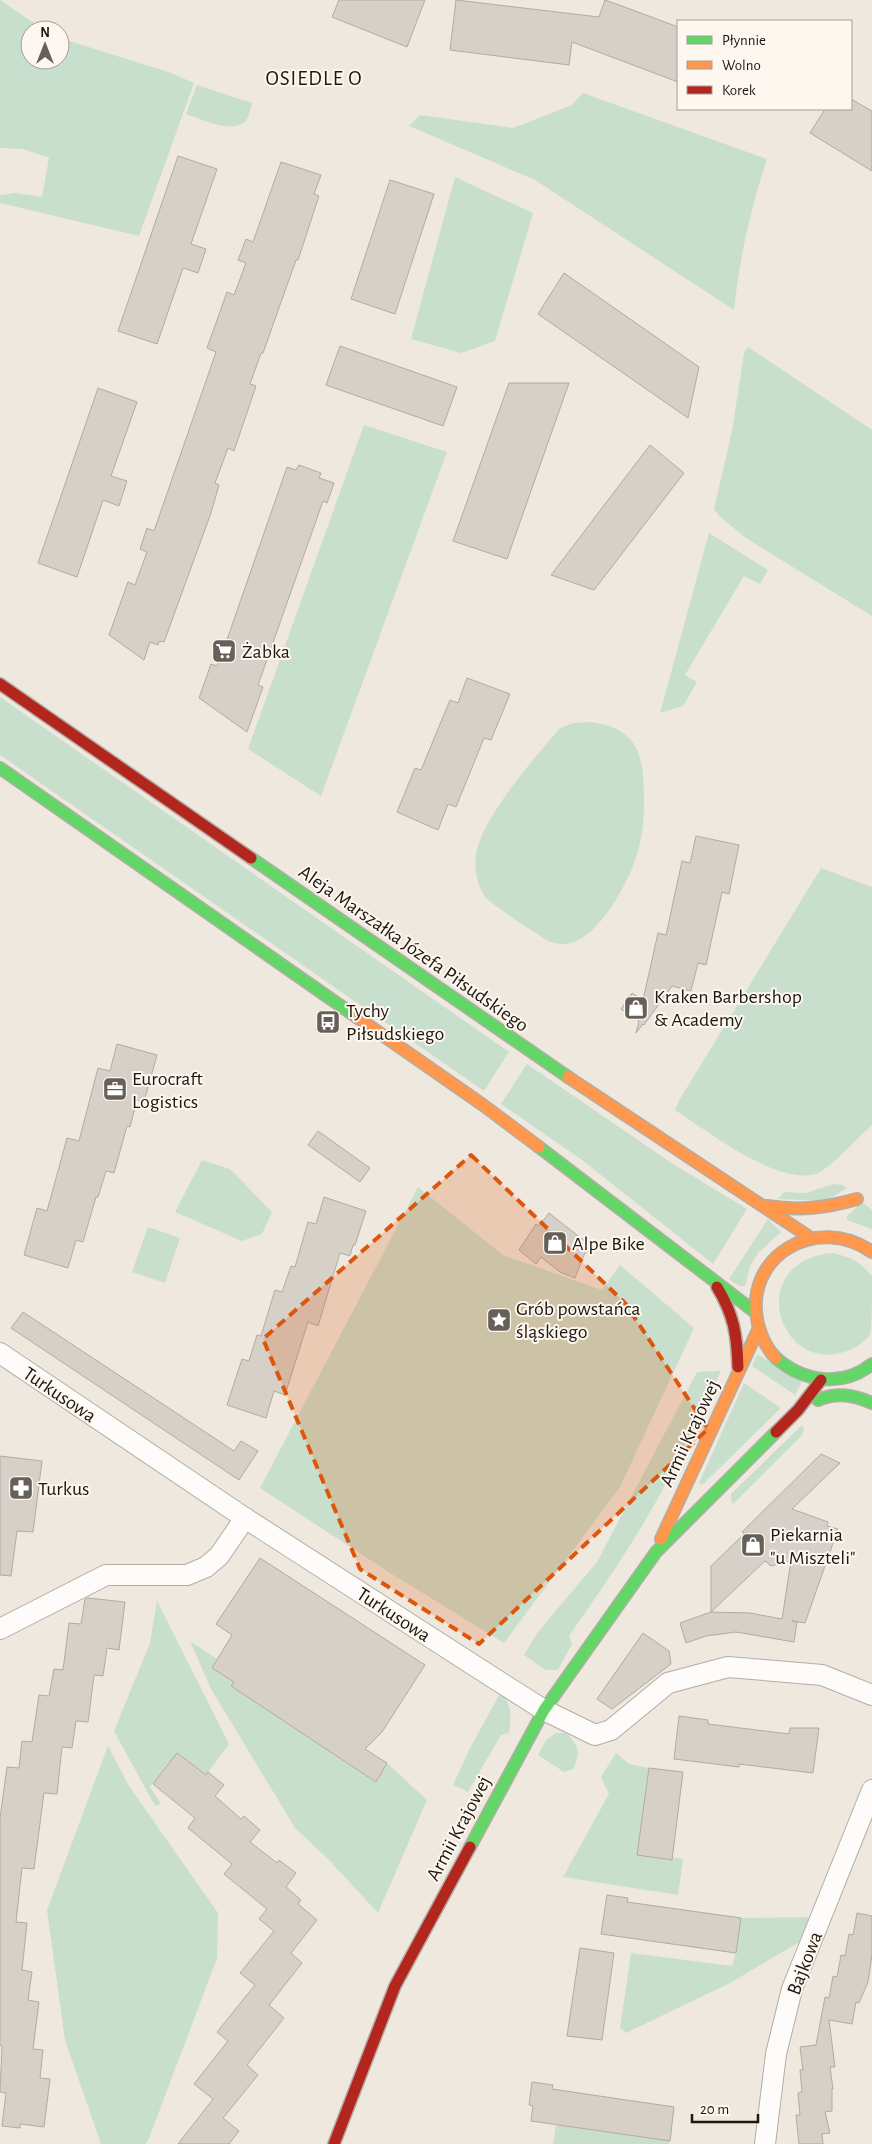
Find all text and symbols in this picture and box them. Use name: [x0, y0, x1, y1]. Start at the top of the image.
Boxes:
north arrow: [20, 20, 70, 70]
legend: [677, 20, 852, 110]
text: N: [40, 26, 50, 40]
text: Płynnie: [722, 33, 766, 48]
text: Wolno: [722, 58, 761, 73]
district label: OSIEDLE O: [265, 68, 363, 89]
text: Korek: [722, 83, 756, 98]
supermarket icon: Żabka: [211, 638, 237, 664]
place label: Żabka: [242, 642, 290, 662]
street label: Aleja Marszałka Józefa Piłsudskiego: [295, 862, 532, 1036]
place label: Kraken Barbershop & Academy: [654, 987, 802, 1030]
shop icon: Kraken Barbershop & Academy: [623, 995, 649, 1021]
place label: Tychy Piłsudskiego: [346, 1001, 444, 1044]
bus stop icon: Tychy Piłsudskiego: [315, 1009, 341, 1035]
place label: Eurocraft Logistics: [132, 1069, 204, 1112]
office icon: Eurocraft Logistics: [102, 1076, 128, 1102]
shop icon: Alpe Bike: [542, 1230, 568, 1256]
place label: Alpe Bike: [572, 1234, 645, 1254]
place label: Grób powstańca śląskiego: [516, 1299, 641, 1342]
place icon: Grób powstańca śląskiego: [486, 1307, 512, 1333]
street label: Turkusowa: [19, 1363, 100, 1426]
street label: Armii Krajowej: [656, 1377, 723, 1490]
pharmacy icon: Turkus: [8, 1475, 34, 1501]
place label: Turkus: [38, 1479, 90, 1499]
place label: Piekarnia "u Miszteli": [770, 1525, 856, 1568]
shop icon: Piekarnia "u Miszteli": [740, 1532, 766, 1558]
street label: Turkusowa: [353, 1584, 434, 1646]
street label: Armii Krajowej: [423, 1773, 495, 1884]
street label: Bajkowa: [784, 1929, 826, 1998]
scale bar: [692, 2092, 758, 2124]
text: 20 m: [700, 2102, 729, 2117]

